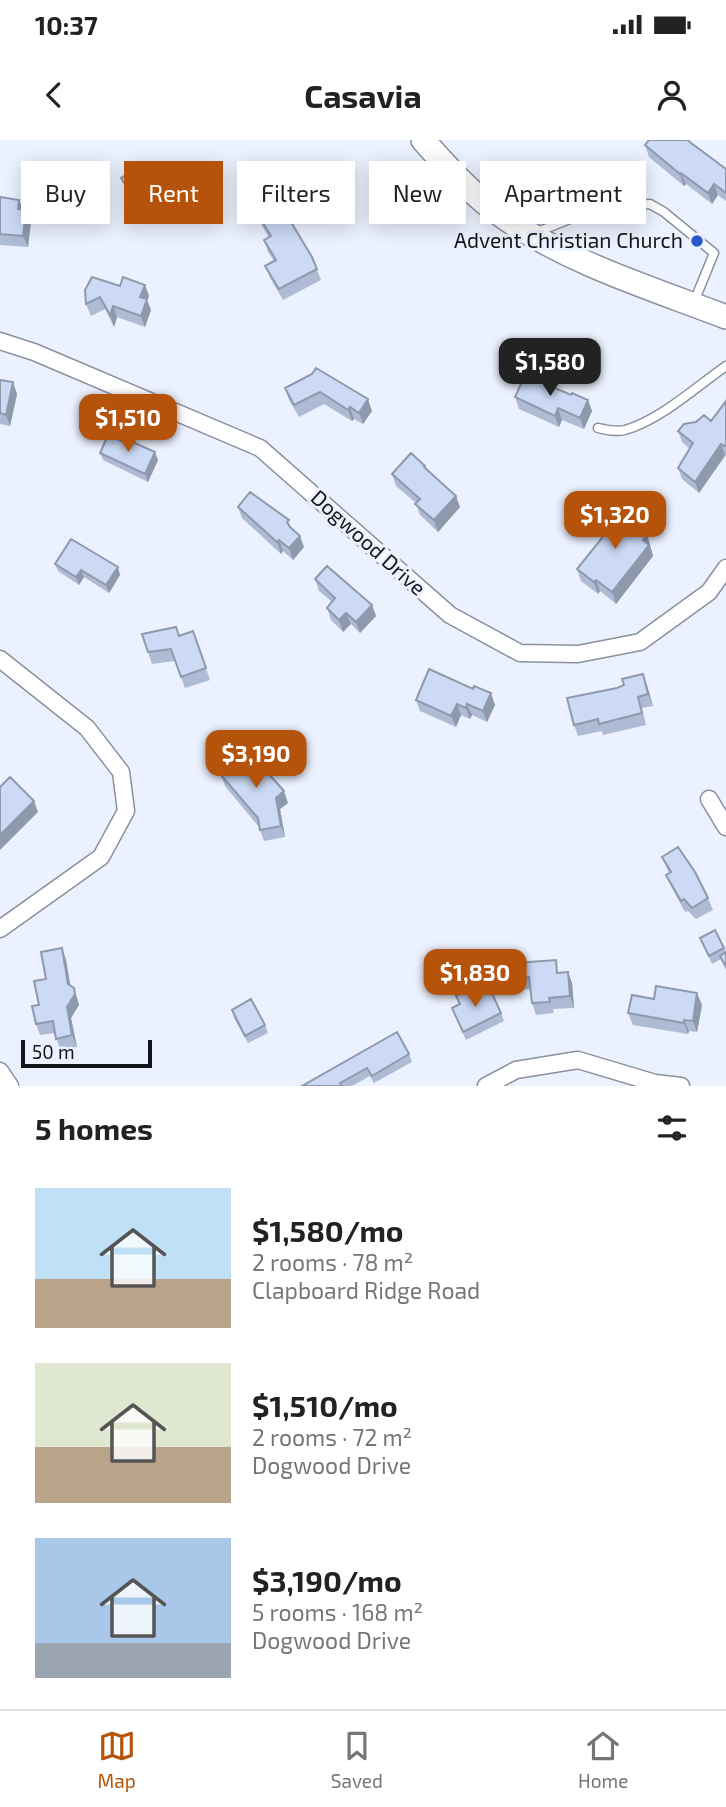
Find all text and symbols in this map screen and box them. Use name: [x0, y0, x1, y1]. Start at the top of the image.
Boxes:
text: 10:37: [35, 9, 98, 40]
icon: back: [35, 76, 73, 114]
text: Casavia: [304, 76, 422, 114]
icon: person: [653, 76, 691, 114]
chip: Buy: [21, 161, 110, 224]
chip: Rent: [124, 161, 223, 224]
chip: Filters: [237, 161, 355, 224]
chip: New: [369, 161, 466, 224]
chip: Apartment: [480, 161, 646, 224]
place label: Advent Christian Church: [454, 227, 683, 252]
marker: Advent Christian Church: [689, 233, 705, 249]
pin: $1,580: [493, 338, 607, 398]
text: $1,580: [515, 347, 585, 375]
pin: $1,510: [71, 394, 185, 454]
text: $1,510: [95, 403, 161, 431]
street label: Dogwood Drive: [307, 484, 431, 600]
pin: $1,320: [558, 492, 672, 551]
text: $1,320: [580, 500, 650, 528]
pin: $3,190: [199, 730, 313, 790]
text: $3,190: [222, 739, 290, 767]
pin: $1,830: [418, 950, 532, 1009]
text: $1,830: [440, 958, 510, 986]
scale bar: [21, 1037, 152, 1069]
text: 50 m: [32, 1040, 75, 1063]
icon: filters: [653, 1109, 691, 1147]
text: 5 homes: [35, 1110, 153, 1146]
text: $1,580/mo: [252, 1212, 404, 1248]
icon: home: [91, 1216, 175, 1300]
text: 2 rooms · 78 m²: [252, 1248, 413, 1276]
text: Clapboard Ridge Road: [252, 1276, 480, 1304]
text: $1,510/mo: [252, 1387, 398, 1423]
icon: home: [91, 1391, 175, 1475]
text: 2 rooms · 72 m²: [252, 1423, 412, 1451]
text: Dogwood Drive: [252, 1451, 411, 1479]
text: $3,190/mo: [252, 1562, 402, 1598]
icon: home: [91, 1566, 175, 1650]
text: 5 rooms · 168 m²: [252, 1598, 423, 1626]
text: Dogwood Drive: [252, 1626, 411, 1654]
tab: Map: [98, 1727, 136, 1792]
tab: Saved: [331, 1727, 383, 1792]
tab: Home: [578, 1727, 628, 1792]

